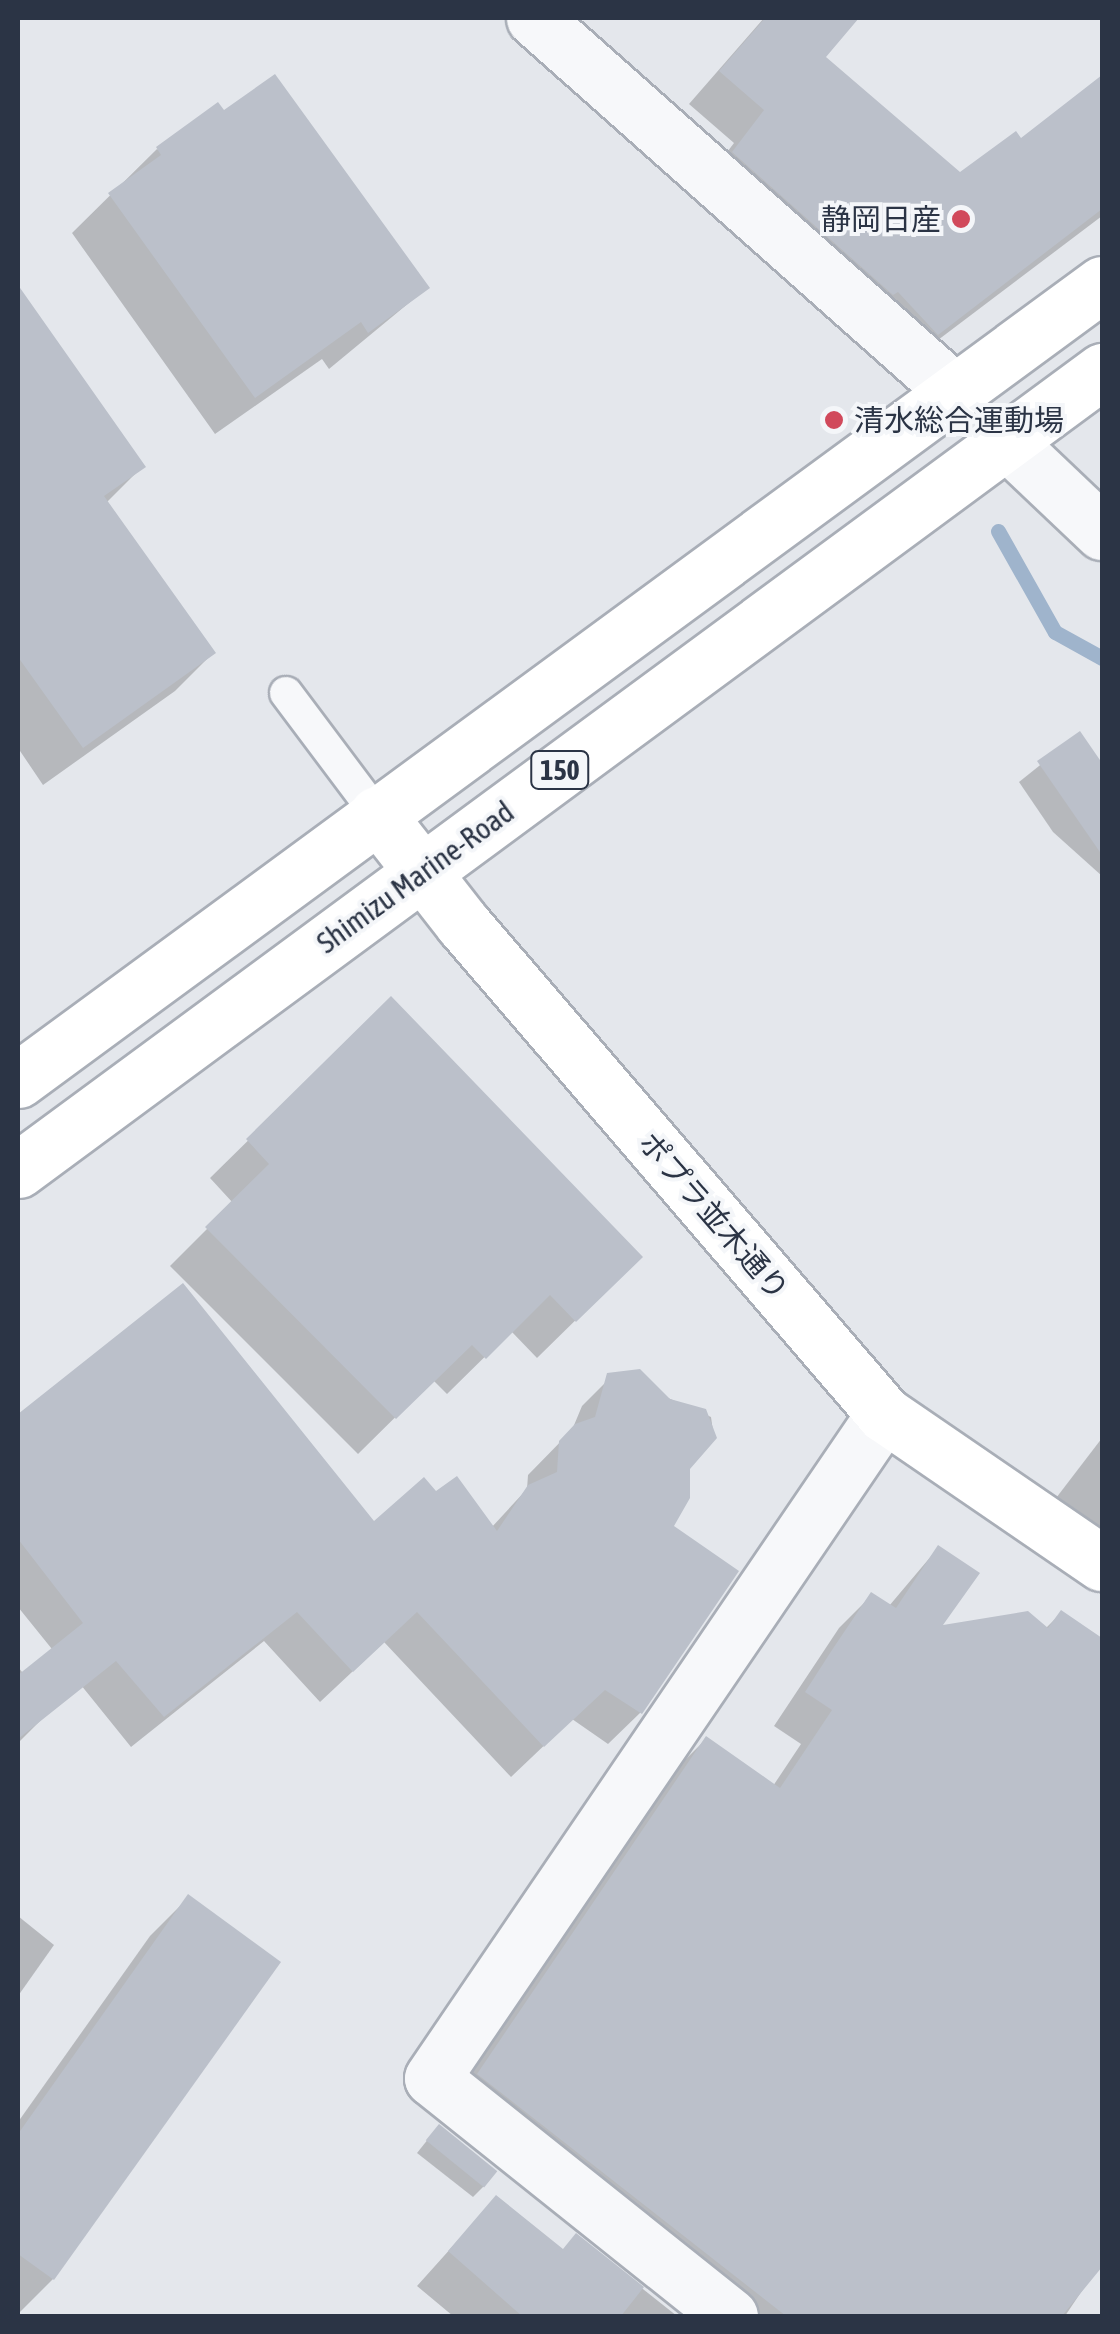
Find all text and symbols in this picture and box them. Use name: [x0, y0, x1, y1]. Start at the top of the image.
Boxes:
place label: 静岡日産: [821, 201, 941, 237]
marker: 静岡日産: [950, 208, 972, 230]
place label: 清水総合運動場: [854, 402, 1064, 438]
marker: 清水総合運動場: [823, 409, 845, 431]
road number: 150: [530, 747, 590, 793]
street label: Shimizu Marine-Road: [309, 793, 521, 961]
street label: ポプラ並木通り: [632, 1125, 796, 1307]

